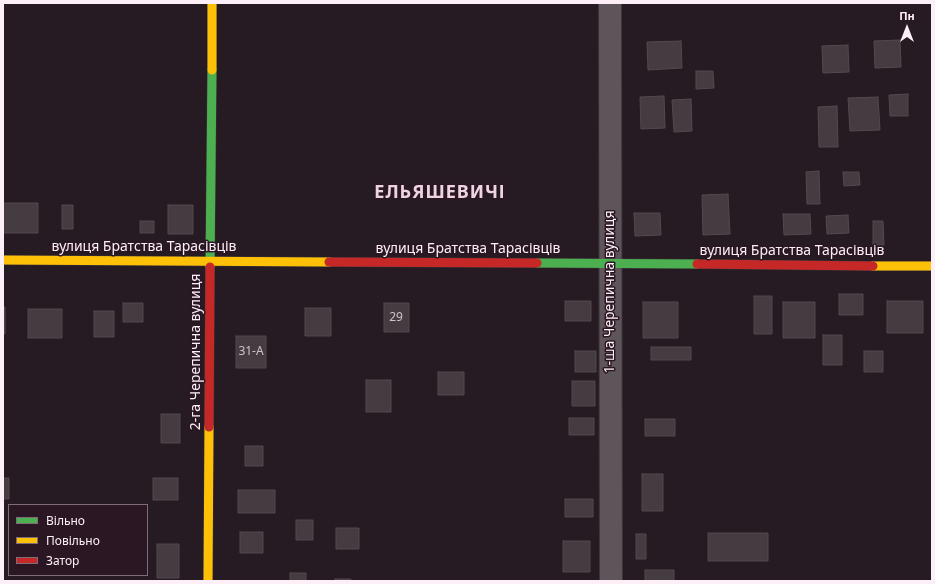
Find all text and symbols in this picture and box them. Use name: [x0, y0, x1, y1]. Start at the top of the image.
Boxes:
north arrow: [887, 8, 927, 48]
text: Пн: [899, 8, 915, 23]
district label: ЕЛЬЯШЕВИЧІ: [374, 182, 506, 204]
street label: 1-ша Черепична вулиця: [602, 210, 618, 374]
street label: вулиця Братства Тарасівців: [51, 239, 237, 255]
street label: вулиця Братства Тарасівців: [375, 241, 561, 257]
street label: вулиця Братства Тарасівців: [699, 243, 885, 259]
street label: 2-га Черепична вулиця: [188, 274, 204, 430]
house number: 29: [389, 311, 403, 325]
house number: 31-А: [238, 345, 264, 359]
legend: [8, 504, 148, 576]
text: Вільно: [46, 512, 85, 529]
text: Повільно: [46, 532, 100, 549]
text: Затор: [46, 552, 79, 569]

